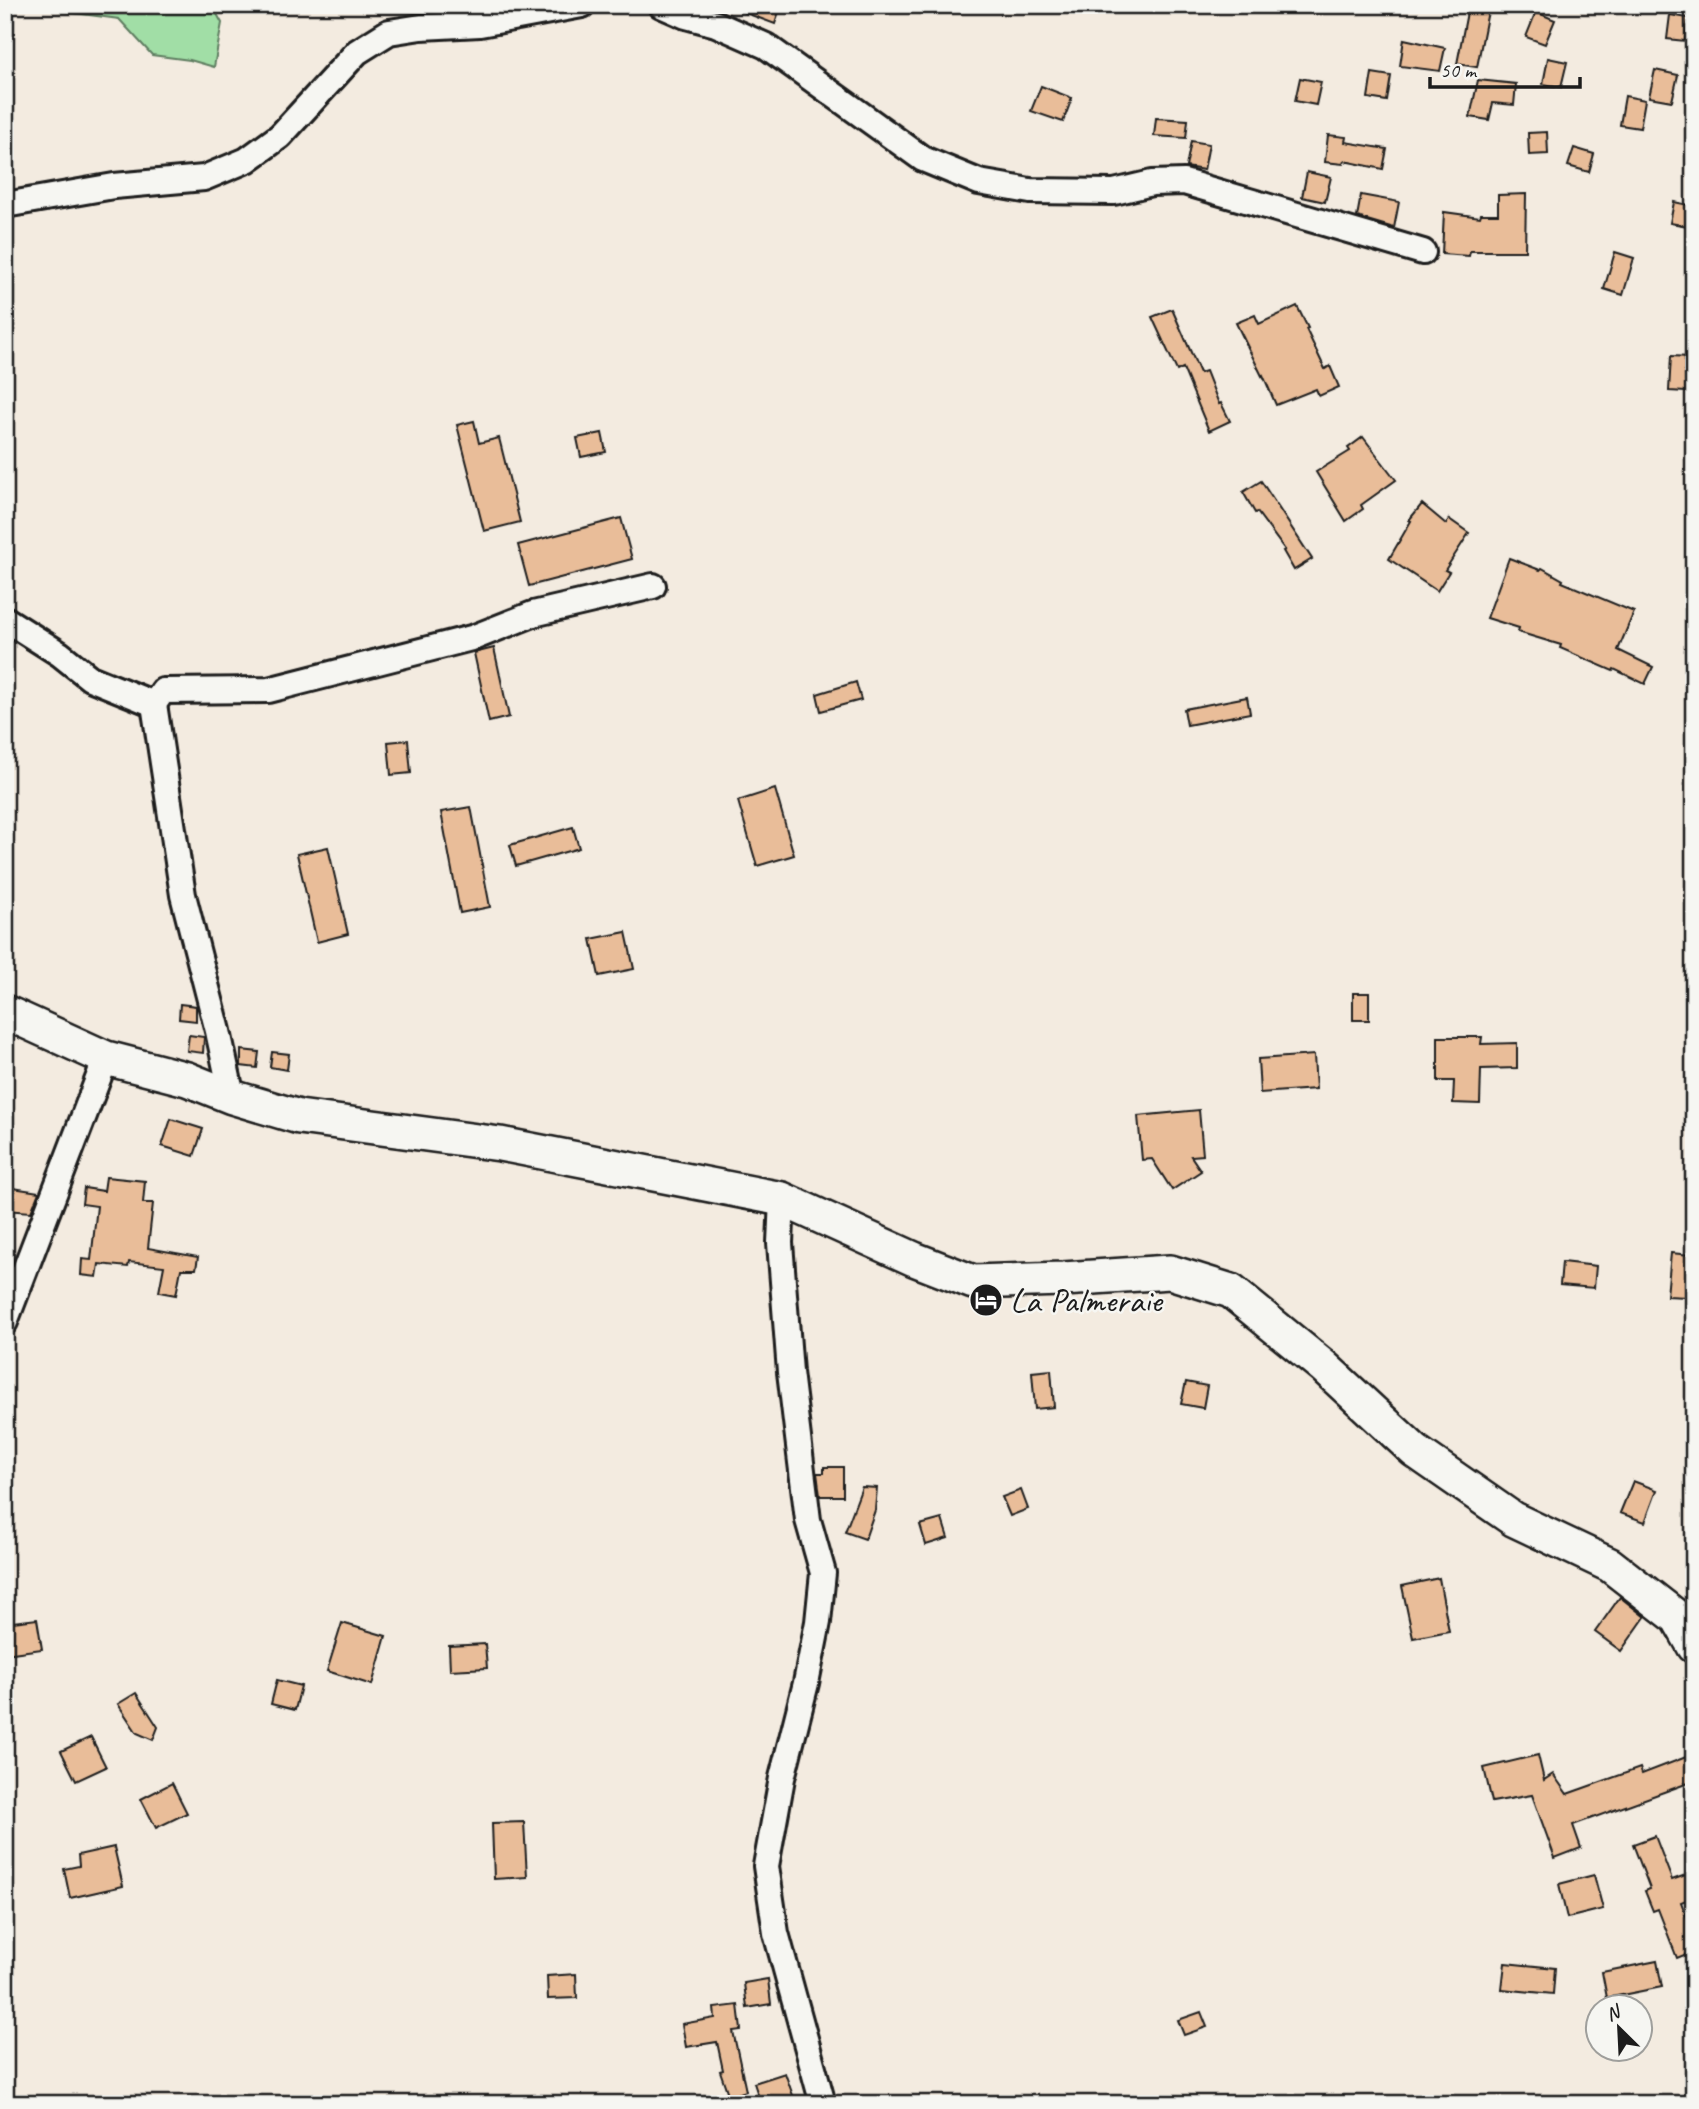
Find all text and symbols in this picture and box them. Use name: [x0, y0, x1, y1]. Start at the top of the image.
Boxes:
scale bar: [1430, 46, 1580, 90]
text: 50 m: [1440, 57, 1478, 83]
place label: La Palmeraie: [1010, 1278, 1164, 1323]
hotel icon: La Palmeraie: [967, 1281, 1005, 1319]
north arrow: [1584, 1994, 1654, 2064]
text: N: [1602, 1999, 1626, 2027]

